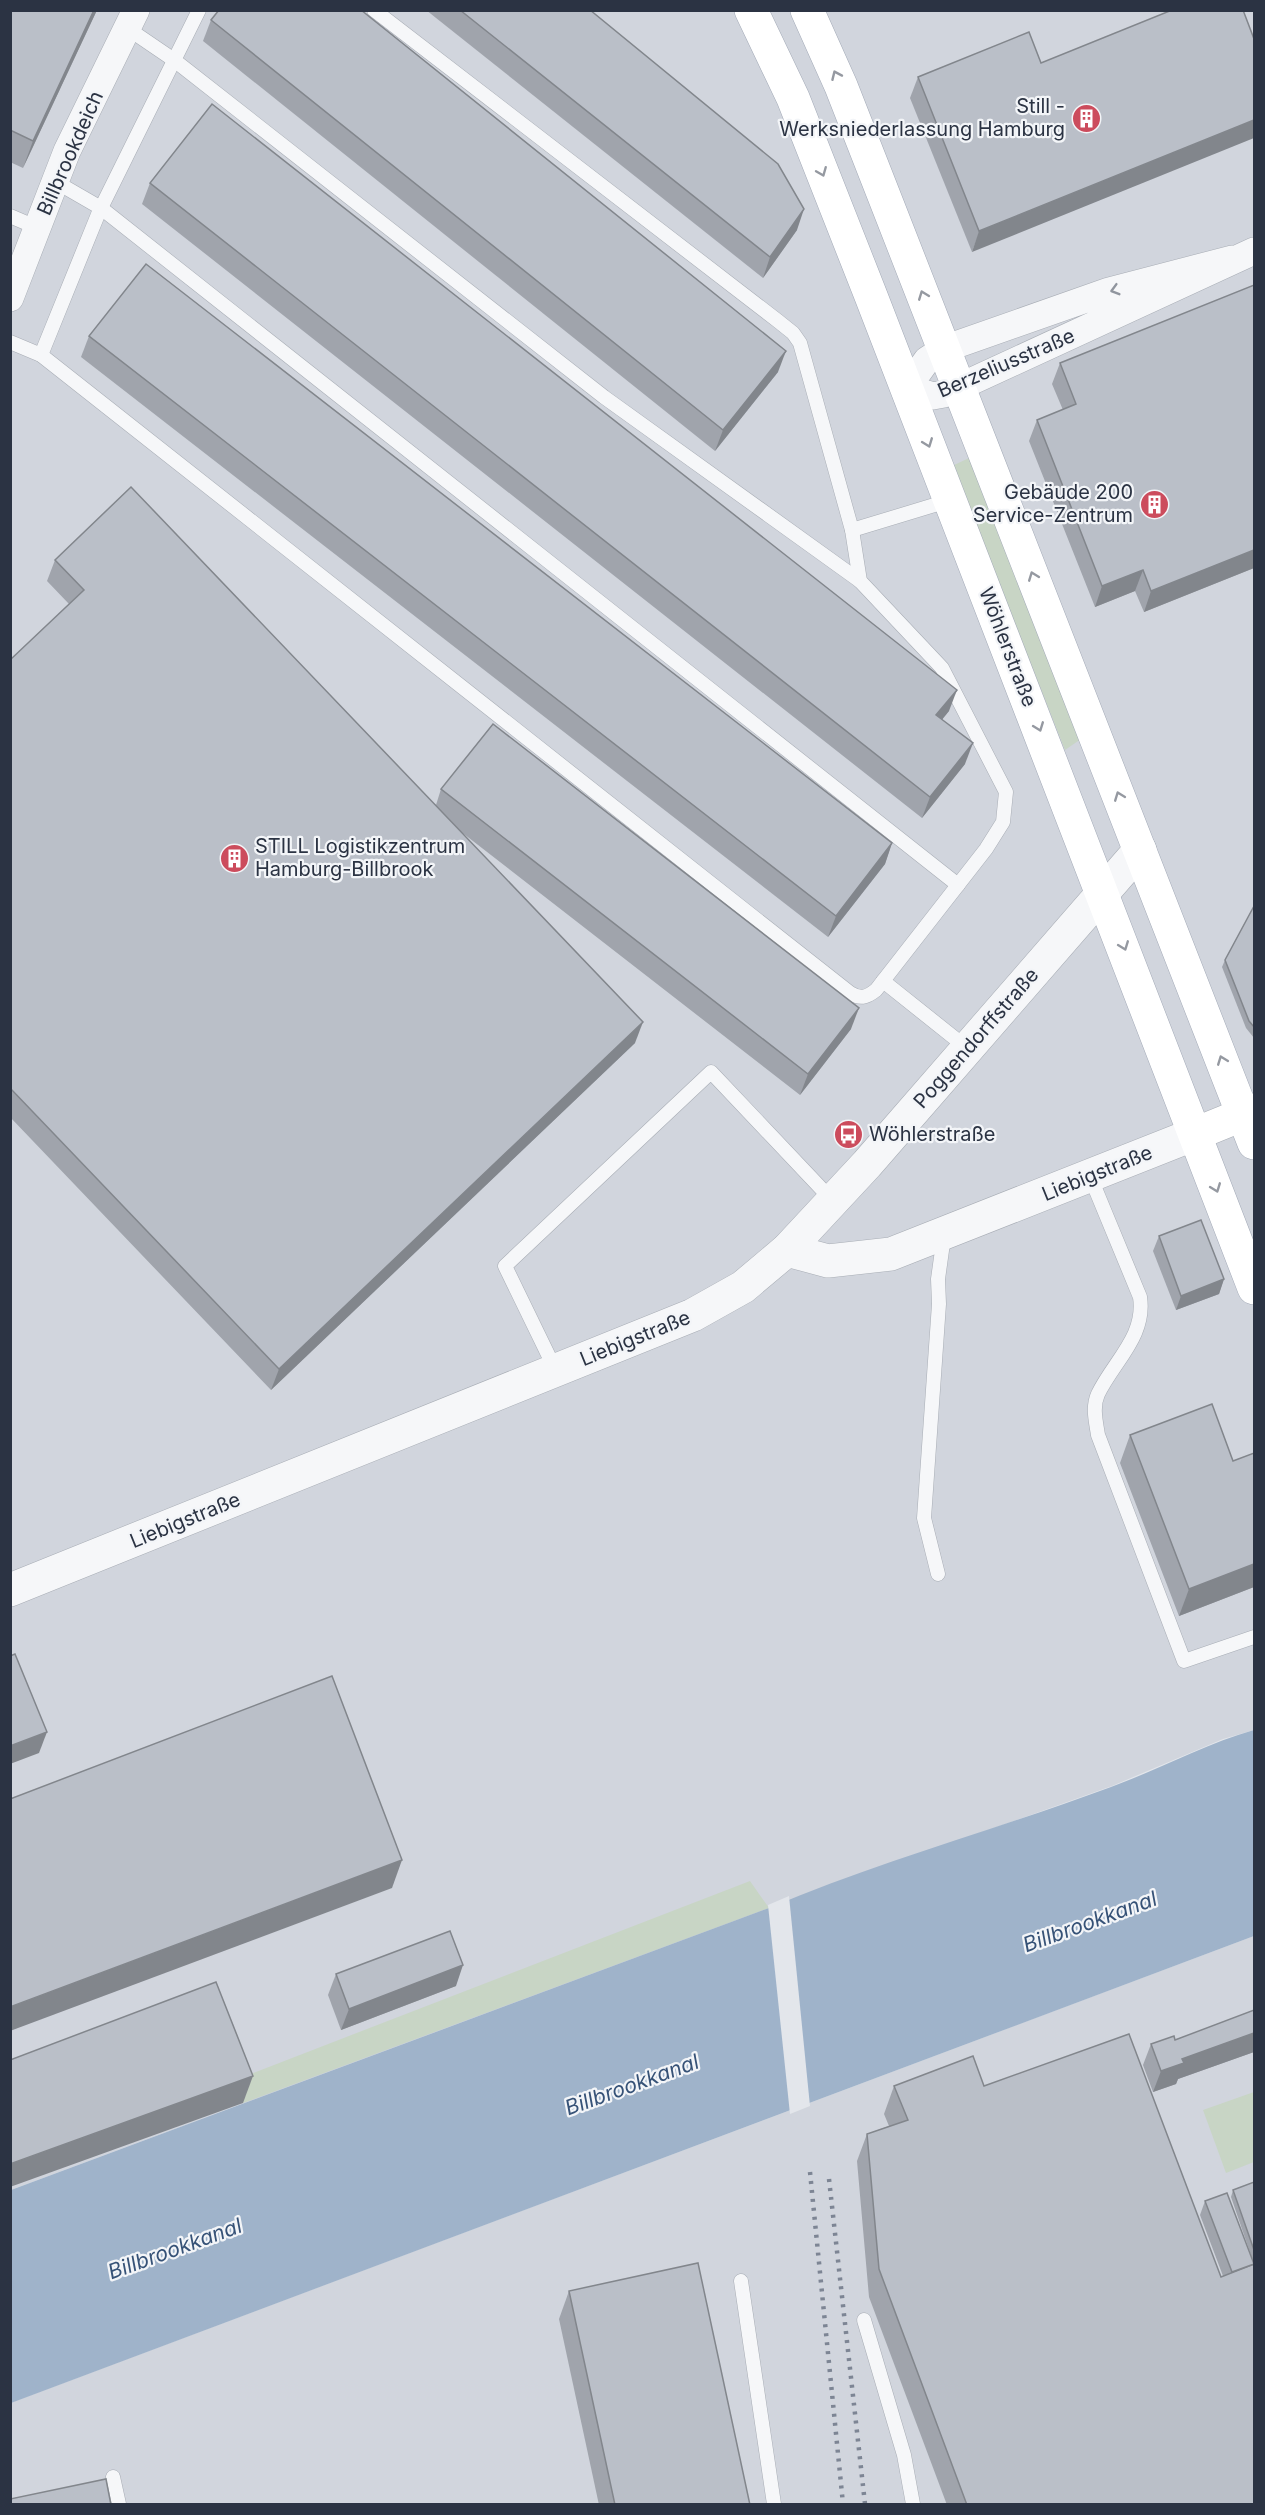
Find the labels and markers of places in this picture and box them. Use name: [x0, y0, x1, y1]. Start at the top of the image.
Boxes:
place label: Still - Werksniederlassung Hamburg: [779, 94, 1065, 141]
building icon: Still - Werksniederlassung Hamburg: [1070, 102, 1102, 134]
place label: Gebäude 200 Service-Zentrum: [973, 480, 1133, 527]
building icon: Gebäude 200 Service-Zentrum: [1138, 488, 1170, 520]
place label: STILL Logistikzentrum Hamburg-Billbrook: [255, 834, 465, 881]
building icon: STILL Logistikzentrum Hamburg-Billbrook: [218, 842, 250, 874]
bus stop icon: Wöhlerstraße: [832, 1118, 864, 1150]
place label: Wöhlerstraße: [869, 1122, 995, 1146]

